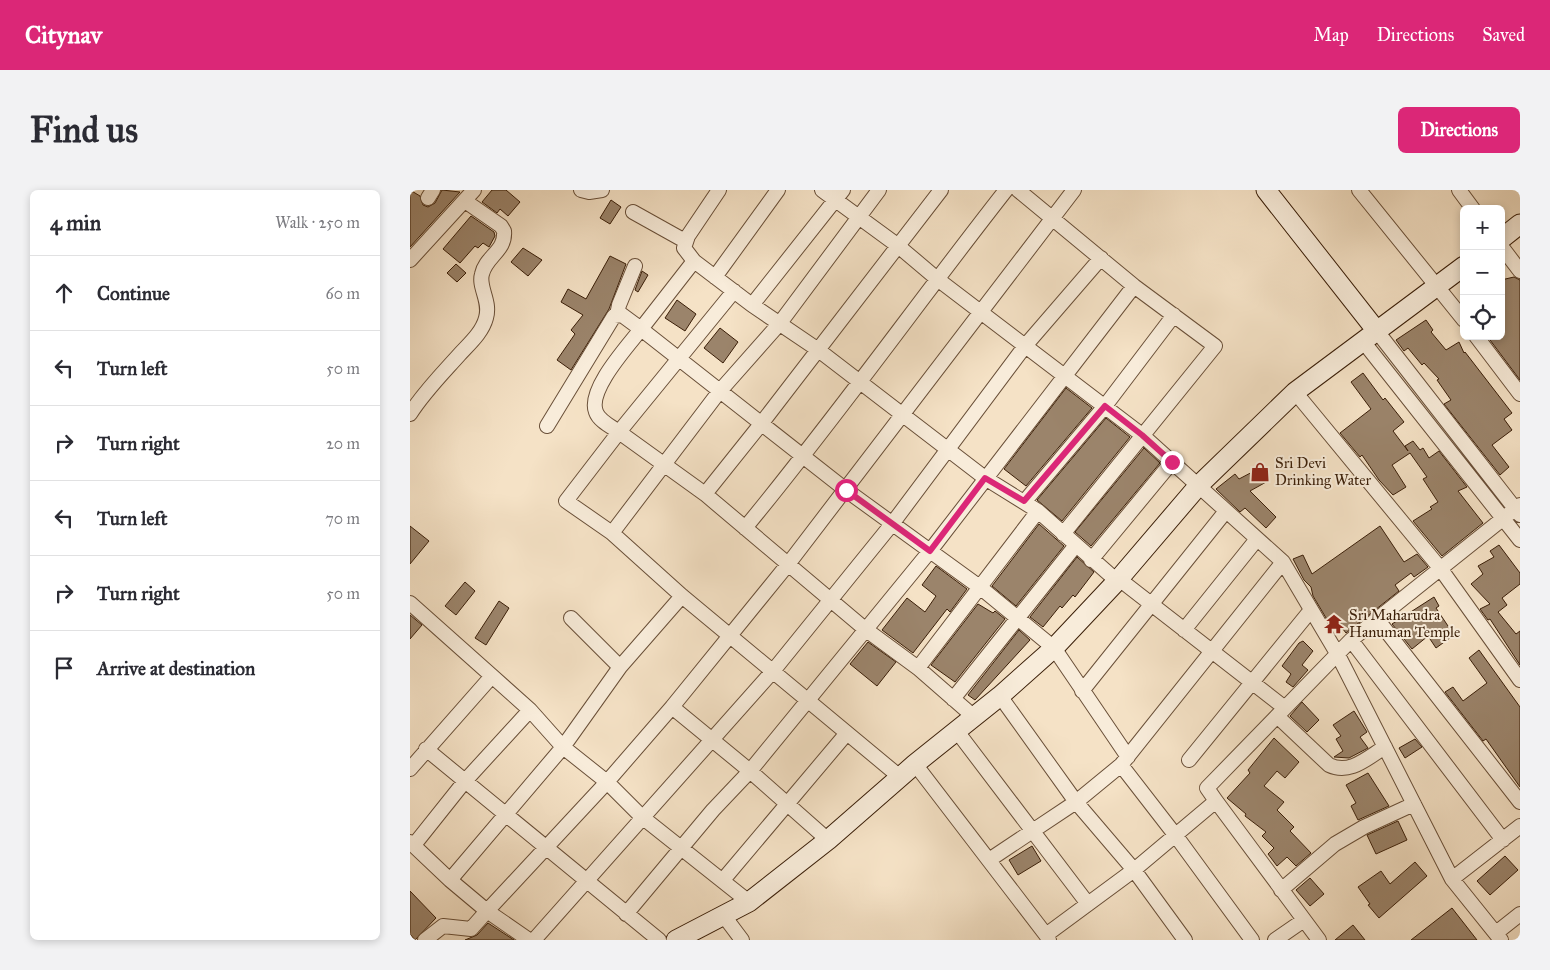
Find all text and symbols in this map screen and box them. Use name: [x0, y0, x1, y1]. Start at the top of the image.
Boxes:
text: Citynav: [25, 20, 102, 50]
text: Map: [1313, 24, 1349, 46]
text: Directions: [1377, 24, 1454, 46]
text: Saved: [1482, 24, 1525, 46]
button: Directions: [1398, 107, 1520, 153]
text: Find us: [30, 109, 138, 152]
map controls: [1460, 205, 1505, 340]
button: +: [1460, 205, 1505, 250]
text: 4 min: [50, 210, 101, 236]
text: Walk · 250 m: [275, 213, 360, 232]
button: −: [1460, 250, 1505, 295]
icon: ahead: [50, 279, 78, 307]
text: Continue: [97, 282, 170, 305]
text: 60 m: [326, 284, 360, 303]
button: locate: [1460, 295, 1505, 340]
icon: left: [50, 354, 78, 382]
text: Turn left: [97, 357, 167, 380]
text: 50 m: [326, 359, 360, 378]
icon: right: [50, 429, 78, 457]
text: Turn right: [97, 432, 180, 455]
text: 20 m: [326, 434, 360, 453]
route end: [1161, 451, 1184, 474]
place label: Sri Devi Drinking Water: [1275, 454, 1372, 489]
shop icon: Sri Devi Drinking Water: [1249, 461, 1271, 483]
route start: [835, 479, 858, 502]
icon: left: [50, 504, 78, 532]
text: Turn left: [97, 507, 167, 530]
text: 70 m: [325, 509, 360, 528]
icon: right: [50, 579, 78, 607]
text: Turn right: [97, 582, 180, 605]
text: 50 m: [326, 584, 360, 603]
place label: Sri Maharudra Hanuman Temple: [1349, 606, 1460, 641]
temple icon: Sri Maharudra Hanuman Temple: [1323, 613, 1345, 635]
icon: arrive: [50, 654, 78, 682]
text: Arrive at destination: [97, 657, 255, 680]

